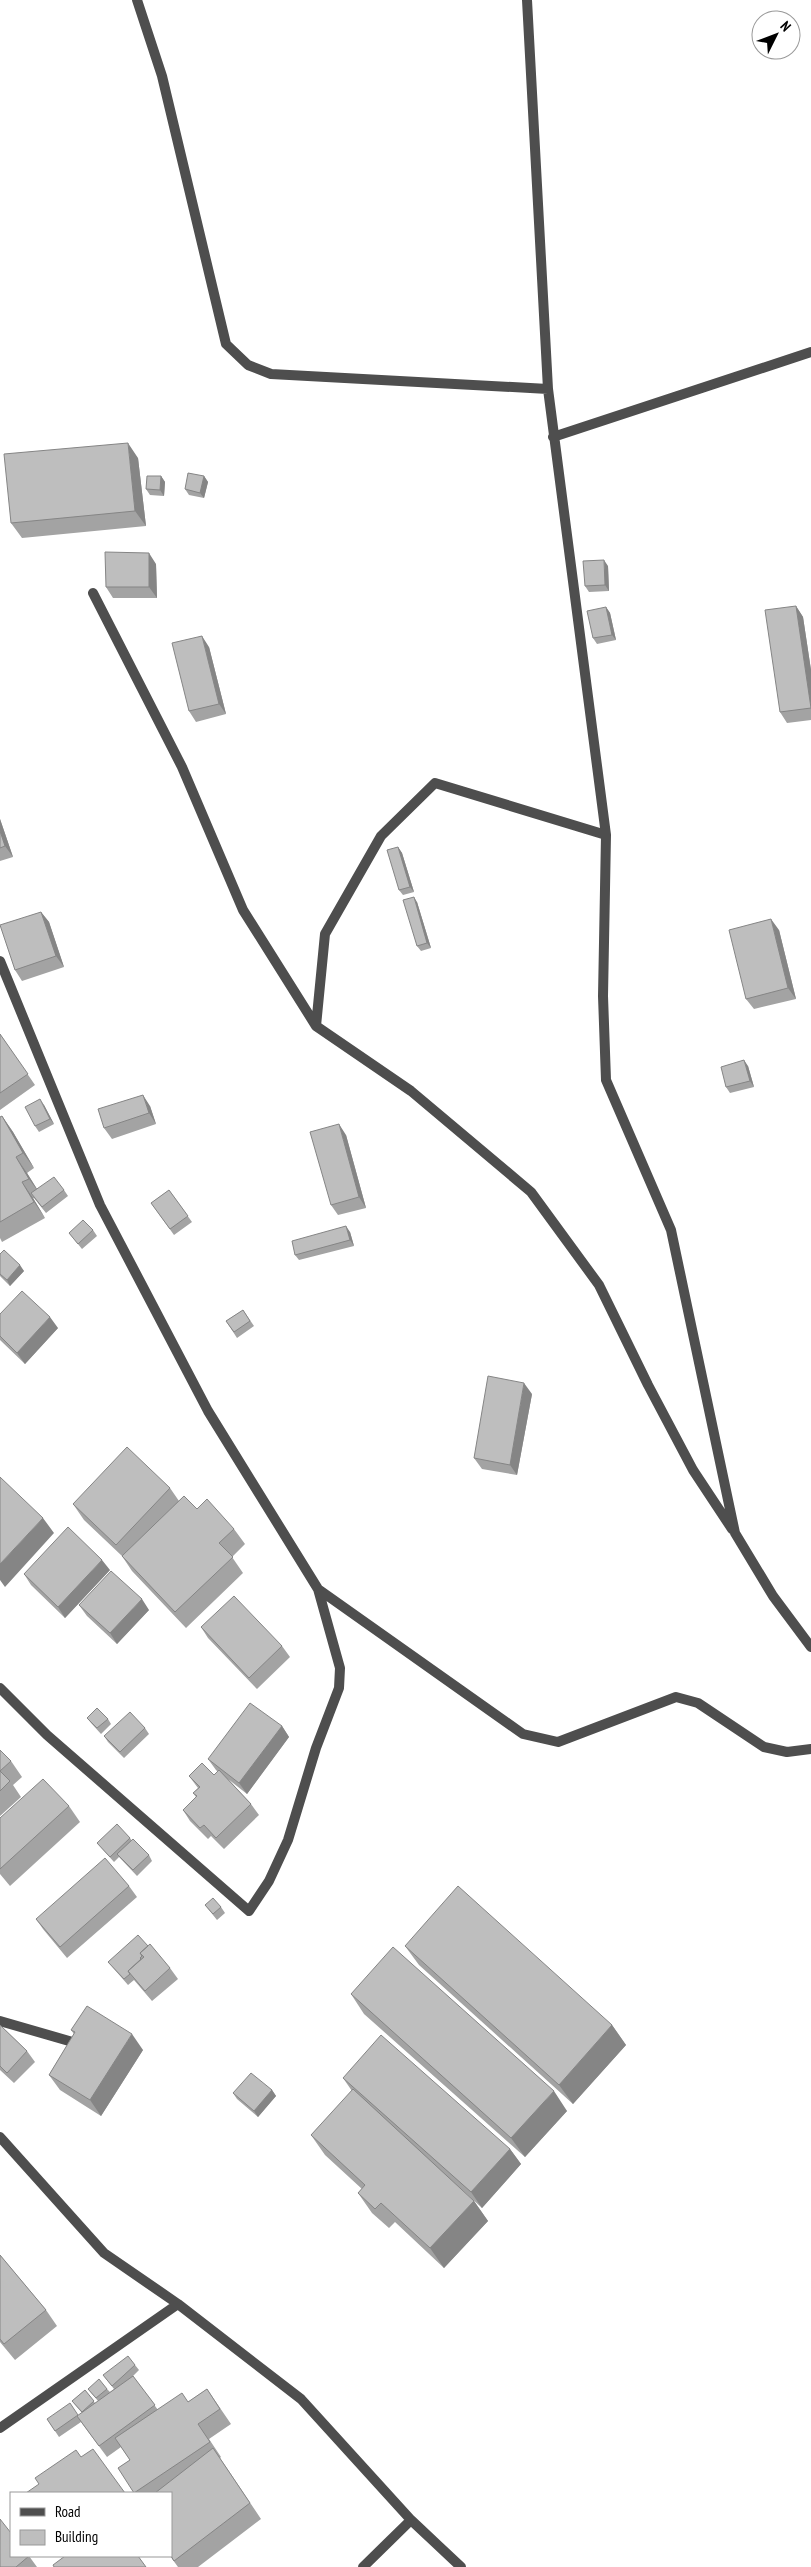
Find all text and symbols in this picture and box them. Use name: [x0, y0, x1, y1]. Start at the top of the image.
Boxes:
north arrow: [751, 10, 801, 60]
text: N: [776, 17, 795, 35]
legend: [10, 2492, 172, 2557]
text: Road: [55, 2502, 81, 2521]
text: Building: [55, 2527, 98, 2546]

